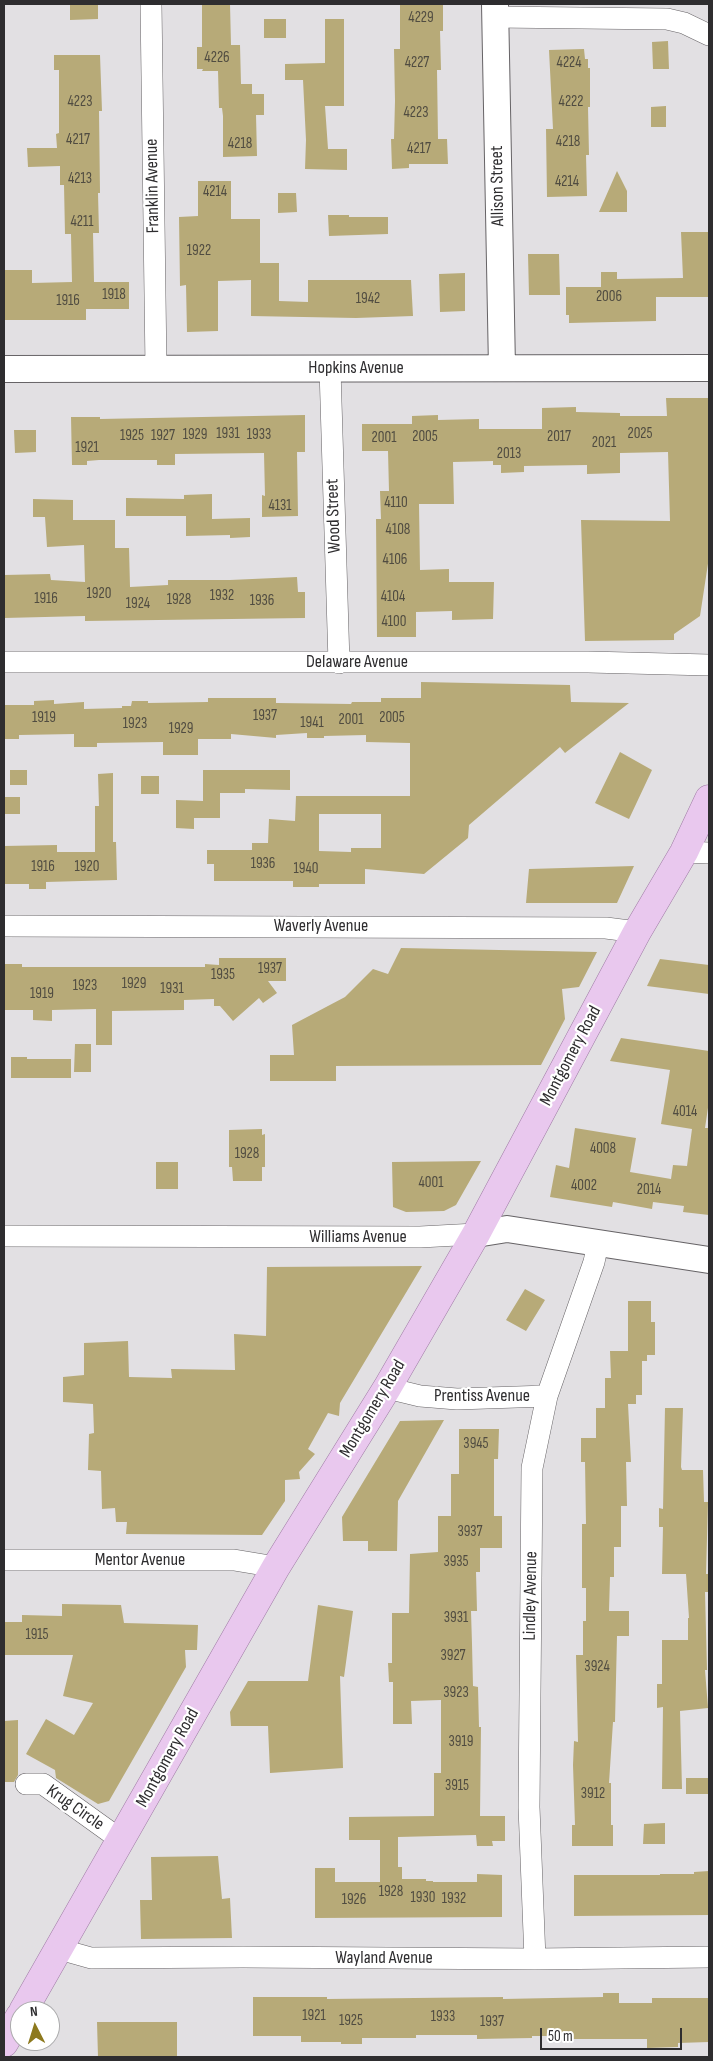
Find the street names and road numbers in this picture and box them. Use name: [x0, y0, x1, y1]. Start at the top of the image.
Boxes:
street label: Franklin Avenue: [141, 138, 165, 234]
street label: Allison Street: [486, 145, 510, 227]
street label: Hopkins Avenue: [308, 357, 404, 379]
street label: Wood Street: [322, 478, 346, 554]
street label: Delaware Avenue: [306, 651, 408, 673]
street label: Waverly Avenue: [274, 915, 368, 937]
street label: Montgomery Road: [536, 1002, 606, 1110]
street label: Williams Avenue: [309, 1226, 407, 1248]
street label: Montgomery Road: [335, 1356, 411, 1462]
street label: Prentiss Avenue: [434, 1385, 530, 1407]
street label: Mentor Avenue: [95, 1549, 185, 1571]
street label: Lindley Avenue: [519, 1551, 543, 1641]
street label: Montgomery Road: [132, 1705, 204, 1811]
street label: Krug Circle: [42, 1780, 108, 1836]
street label: Wayland Avenue: [335, 1947, 433, 1969]

